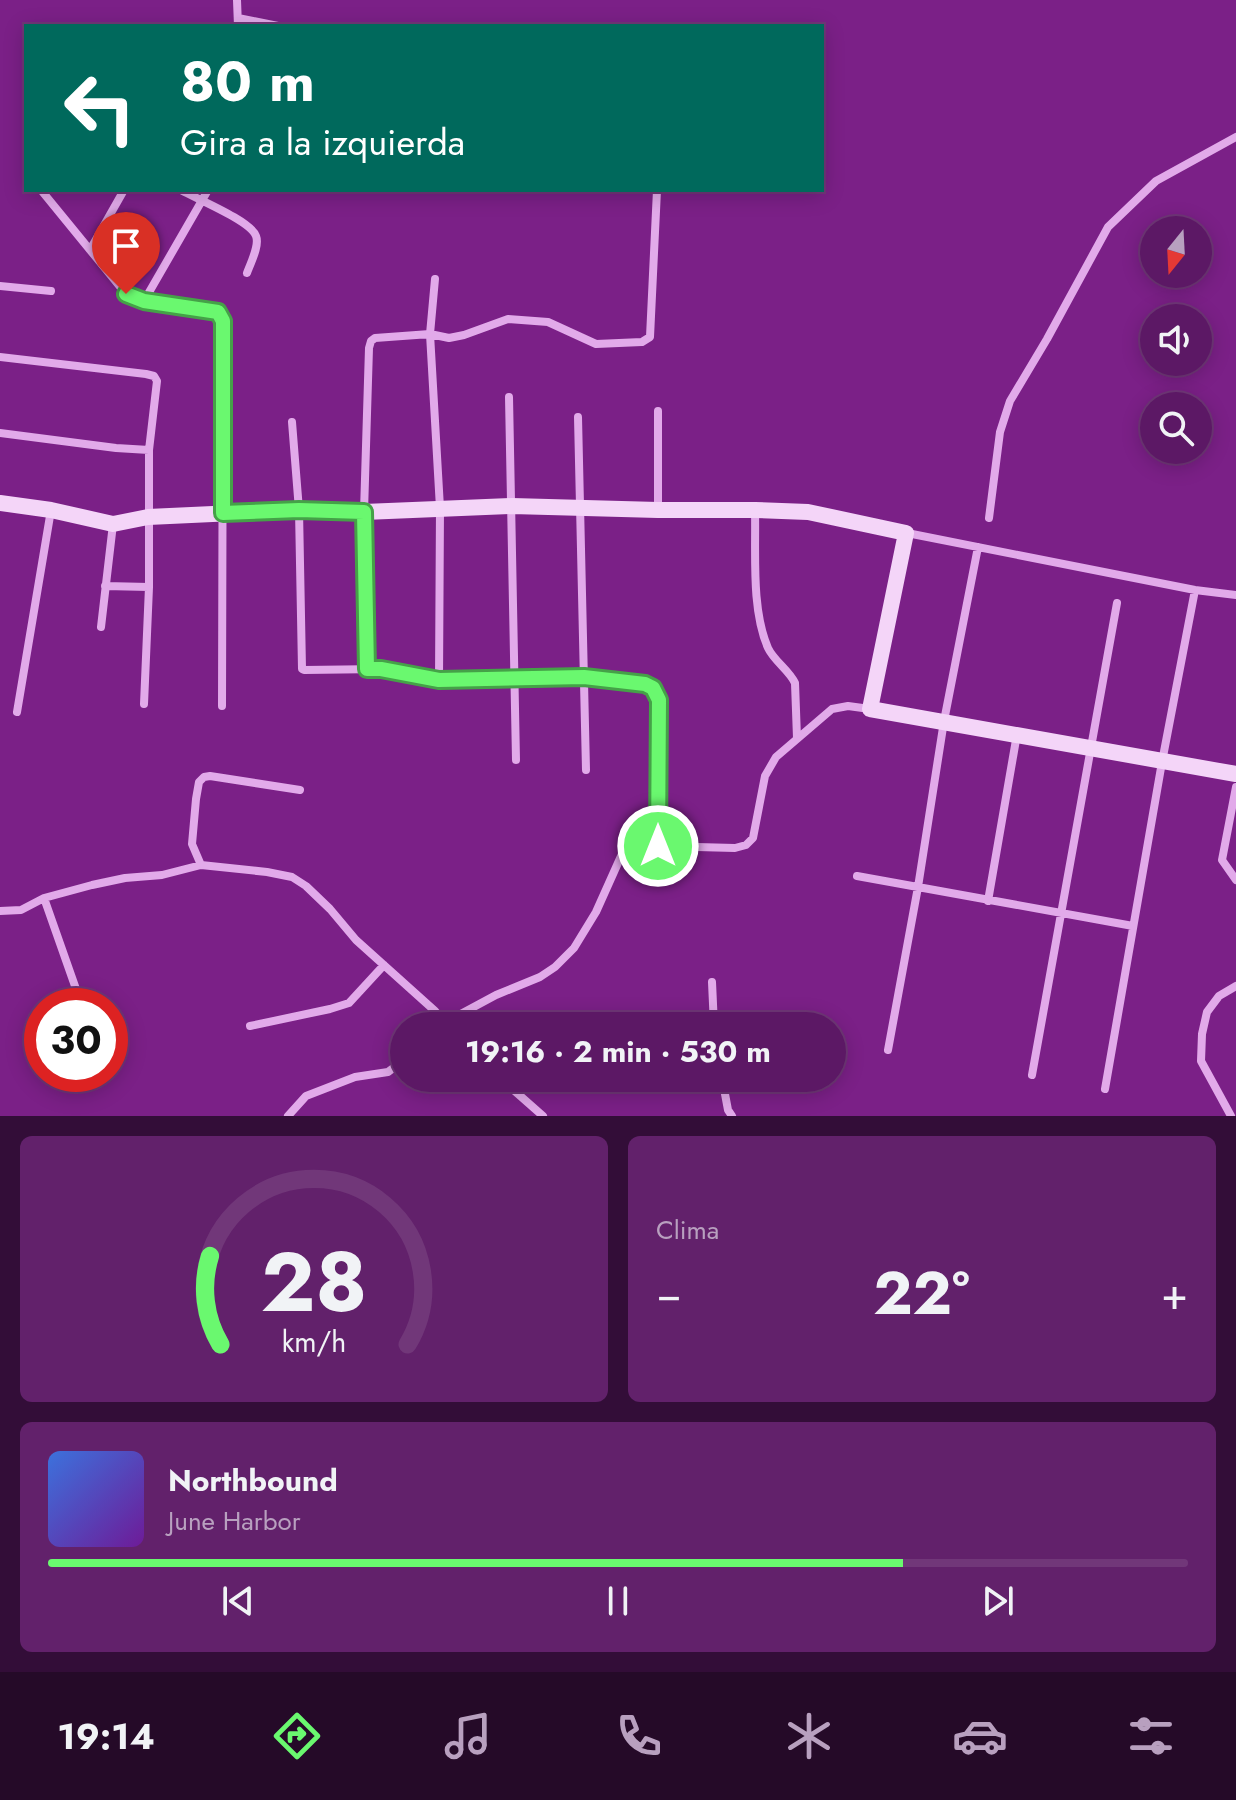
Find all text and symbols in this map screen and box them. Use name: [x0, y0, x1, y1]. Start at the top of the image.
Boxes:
text: 80 m: [180, 41, 315, 122]
icon: left: [48, 56, 152, 160]
text: Gira a la izquierda: [180, 116, 465, 168]
pin: [92, 212, 160, 294]
north arrow: [1140, 216, 1212, 288]
map controls: [1140, 216, 1212, 464]
icon: arrive: [104, 224, 148, 268]
button: sound: [1140, 304, 1212, 376]
button: search: [1140, 392, 1212, 464]
position arrow: [616, 804, 700, 888]
speed limit sign: 30: [24, 988, 128, 1092]
text: 19:16 · 2 min · 530 m: [465, 1030, 771, 1073]
text: Clima: [656, 1211, 719, 1249]
text: 28: [261, 1222, 367, 1342]
text: 22°: [873, 1250, 970, 1337]
text: −: [656, 1262, 682, 1326]
text: +: [1161, 1262, 1188, 1326]
text: km/h: [282, 1321, 346, 1363]
text: Northbound: [168, 1459, 338, 1502]
text: June Harbor: [168, 1502, 301, 1540]
icon: previous: [216, 1579, 260, 1623]
icon: pause: [596, 1579, 640, 1623]
icon: next: [976, 1579, 1020, 1623]
icon: directions: [269, 1708, 325, 1764]
icon: music: [440, 1708, 496, 1764]
icon: phone: [611, 1708, 667, 1764]
icon: climate: [781, 1708, 837, 1764]
icon: car: [952, 1708, 1008, 1764]
icon: filters: [1123, 1708, 1179, 1764]
text: 19:14: [57, 1710, 155, 1762]

